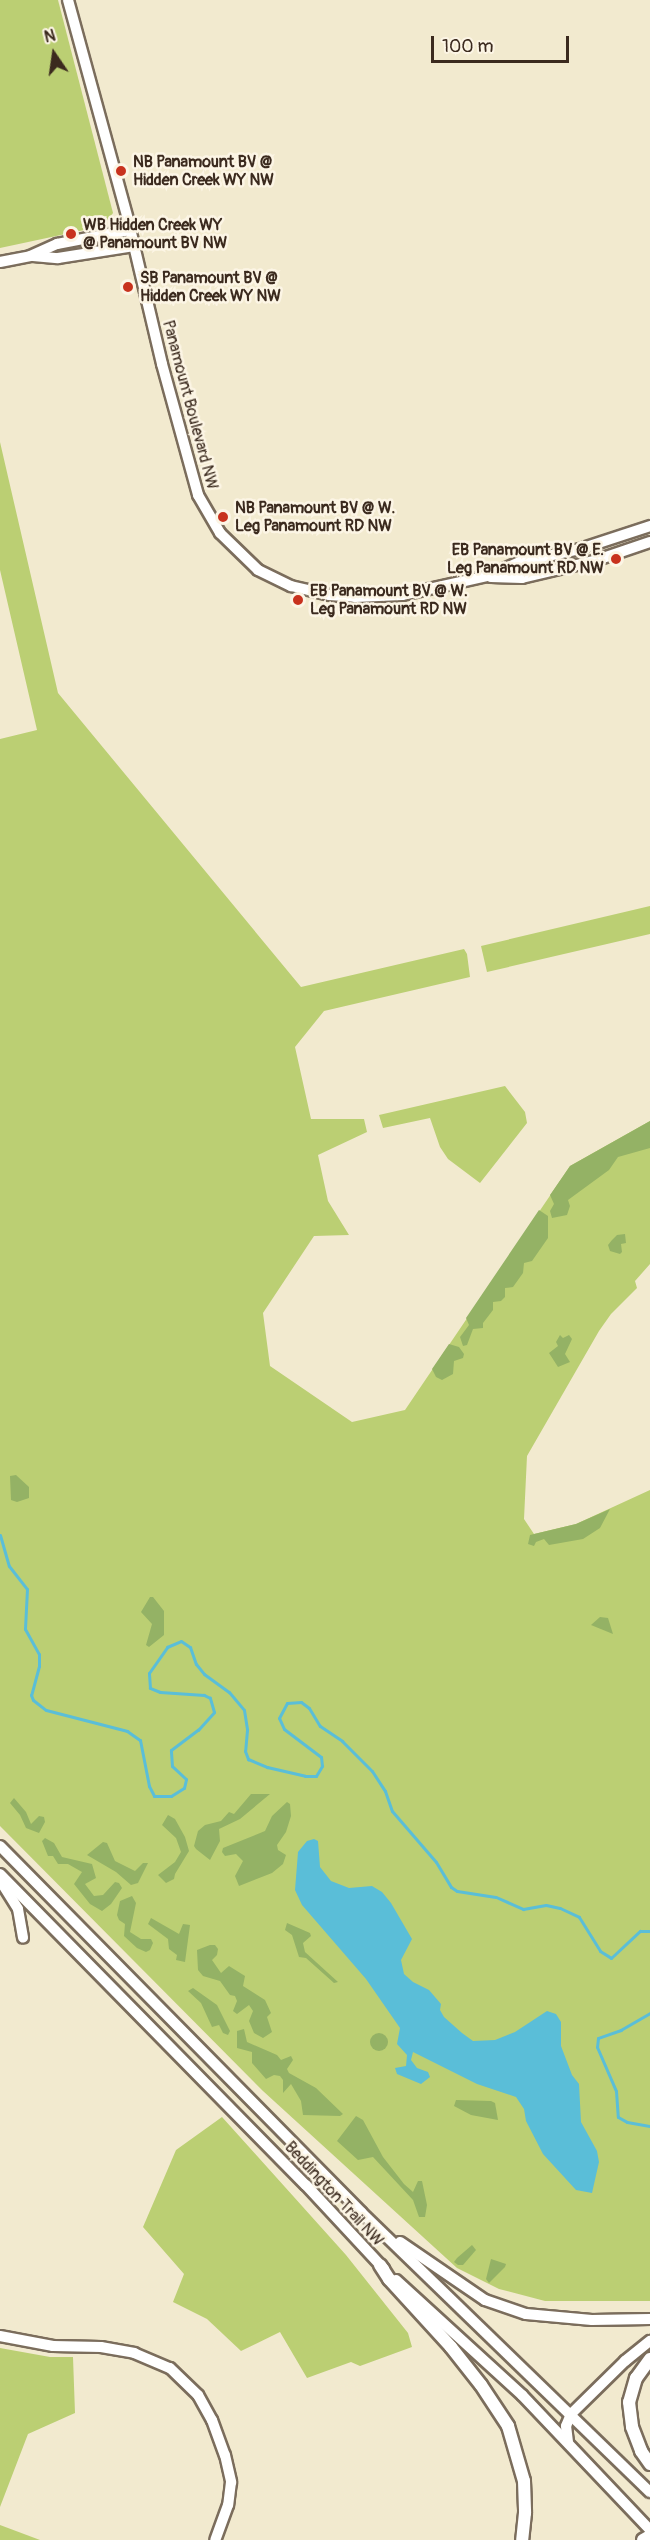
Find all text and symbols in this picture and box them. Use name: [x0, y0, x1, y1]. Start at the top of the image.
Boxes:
north arrow: [24, 24, 84, 84]
scale bar: [434, 24, 572, 62]
text: N: [42, 26, 57, 47]
text: 100 m: [442, 35, 494, 58]
place label: NB Panamount BV @ Hidden Creek WY NW: [133, 152, 274, 190]
marker: NB Panamount BV @ Hidden Creek WY NW: [114, 164, 128, 178]
place label: WB Hidden Creek WY @ Panamount BV NW: [83, 215, 227, 253]
marker: WB Hidden Creek WY @ Panamount BV NW: [64, 227, 78, 241]
place label: SB Panamount BV @ Hidden Creek WY NW: [140, 268, 281, 306]
marker: SB Panamount BV @ Hidden Creek WY NW: [121, 280, 135, 294]
street label: Panamount Boulevard NW: [158, 318, 222, 492]
place label: NB Panamount BV @ W. Leg Panamount RD NW: [235, 498, 395, 536]
marker: NB Panamount BV @ W. Leg Panamount RD NW: [216, 510, 230, 524]
place label: EB Panamount BV @ E. Leg Panamount RD NW: [447, 540, 604, 578]
marker: EB Panamount BV @ E. Leg Panamount RD NW: [609, 552, 623, 566]
place label: EB Panamount BV @ W. Leg Panamount RD NW: [310, 581, 468, 619]
marker: EB Panamount BV @ W. Leg Panamount RD NW: [291, 593, 305, 607]
street label: Beddington Trail NW: [281, 2138, 387, 2250]

